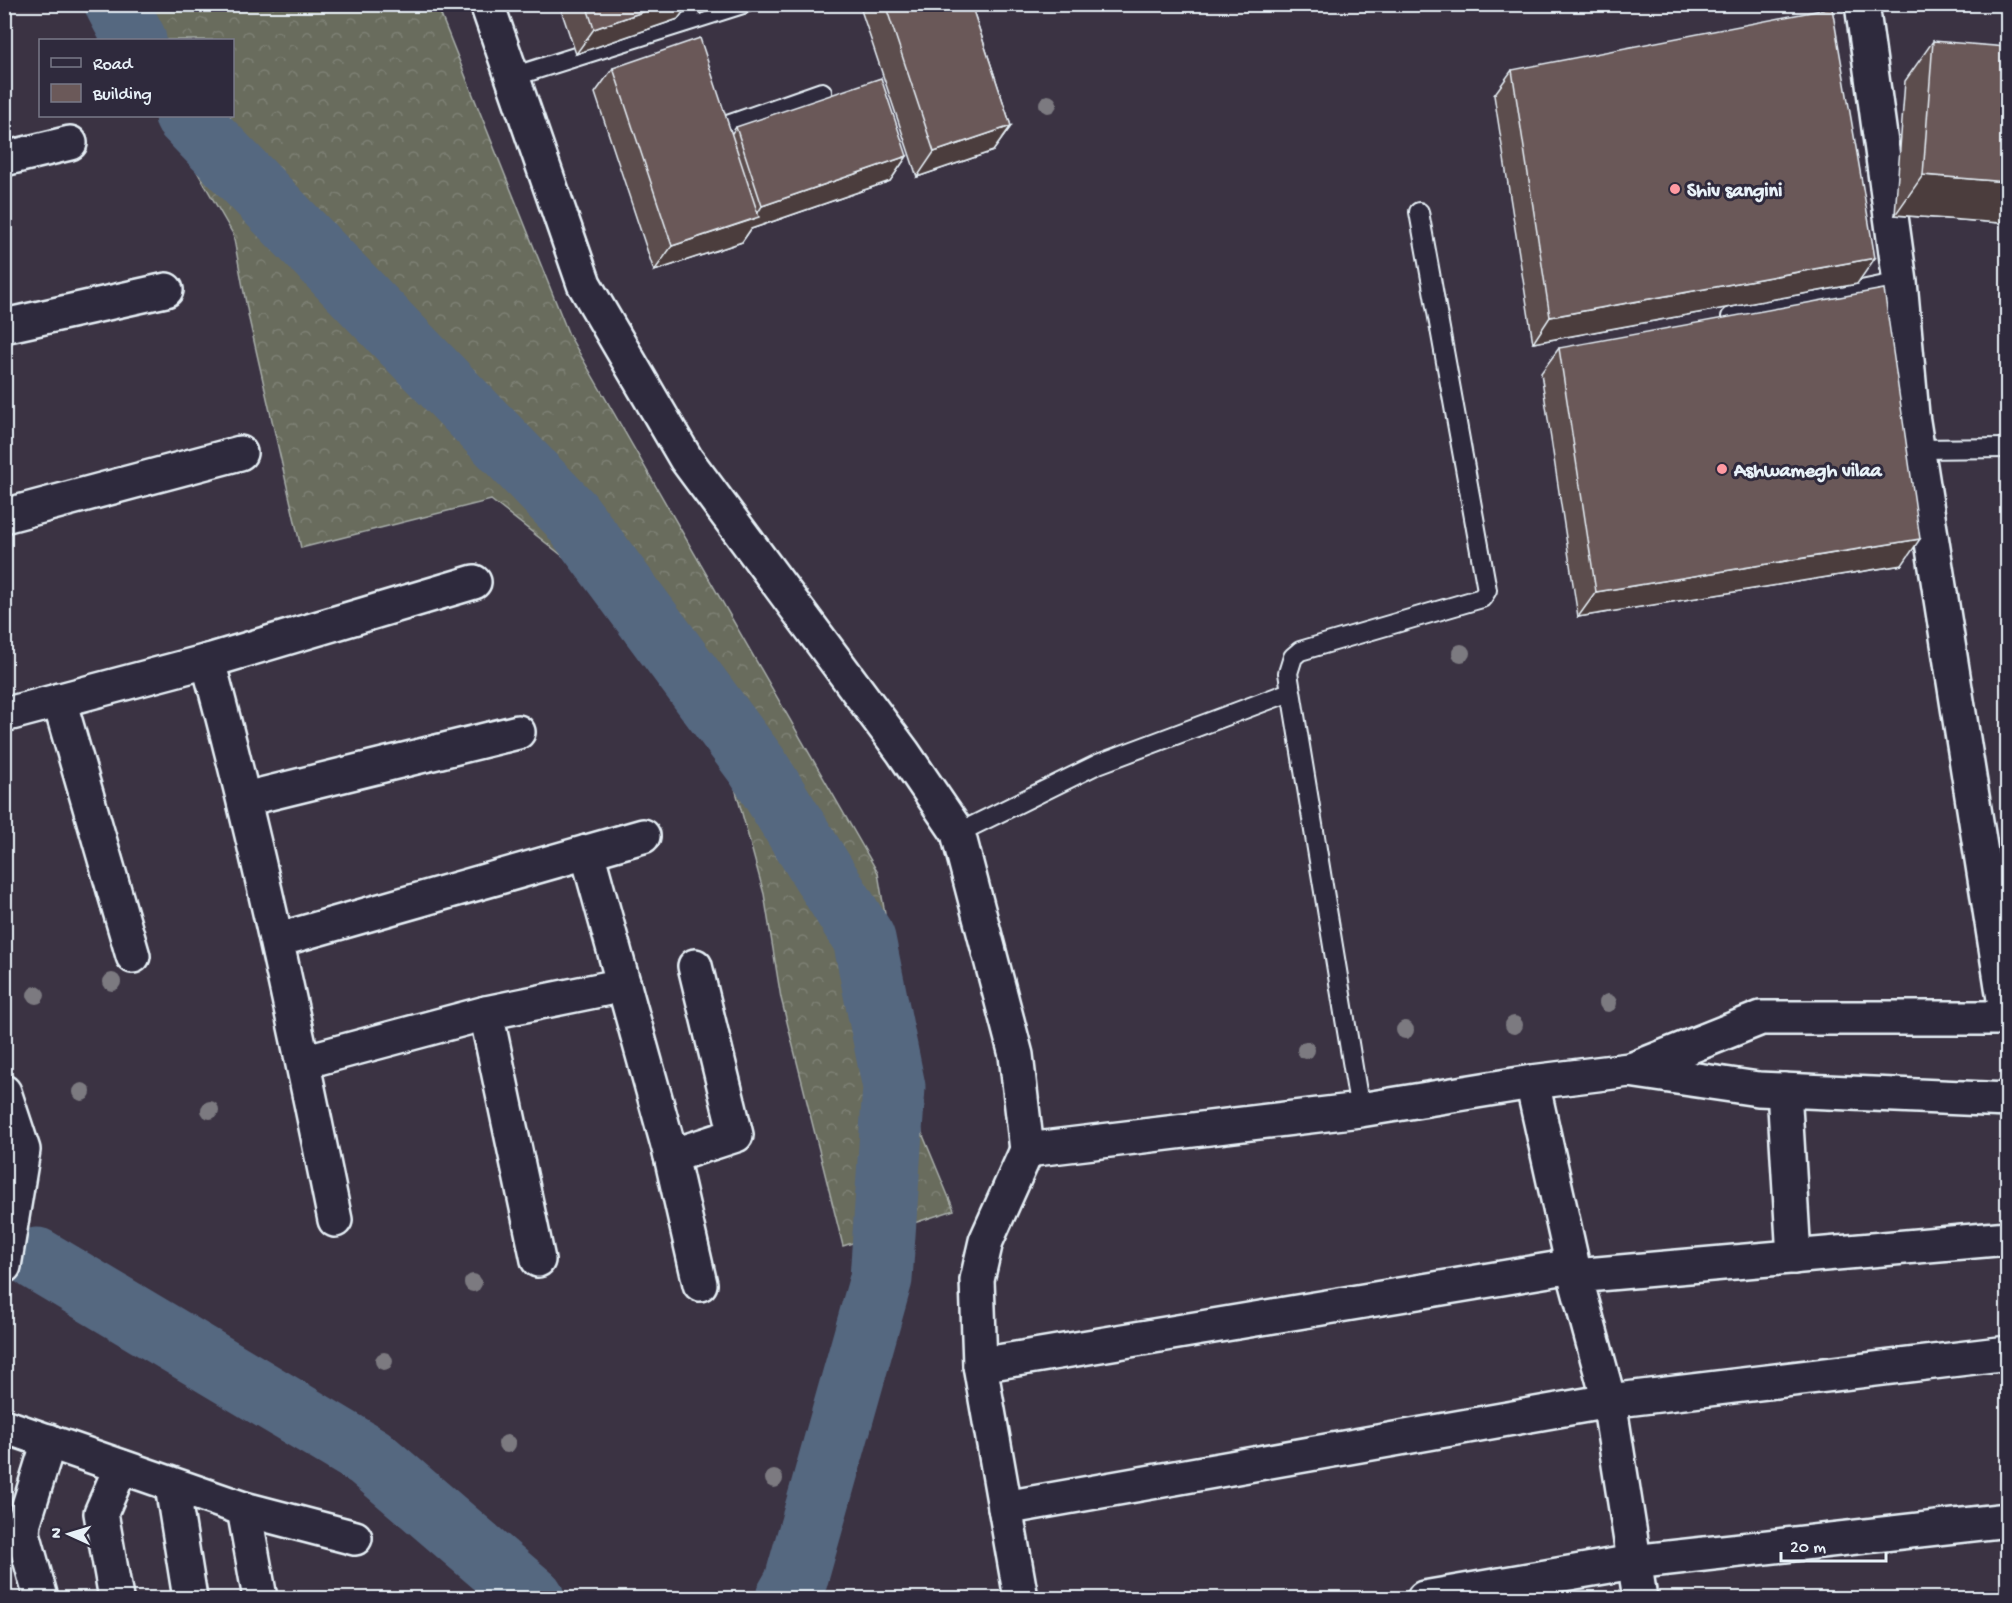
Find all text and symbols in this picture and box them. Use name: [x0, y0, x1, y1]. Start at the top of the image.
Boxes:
legend: [39, 39, 234, 117]
text: Road: [93, 55, 134, 76]
text: Building: [92, 85, 152, 106]
place label: Shiv sangini: [1687, 181, 1782, 204]
marker: Shiv sangini: [1668, 182, 1682, 196]
place label: Ashwamegh vilaa: [1733, 461, 1883, 484]
marker: Ashwamegh vilaa: [1715, 462, 1729, 476]
north arrow: [39, 1504, 99, 1564]
scale bar: [1781, 1525, 1886, 1563]
text: N: [48, 1527, 67, 1539]
text: 20 m: [1790, 1538, 1826, 1559]

